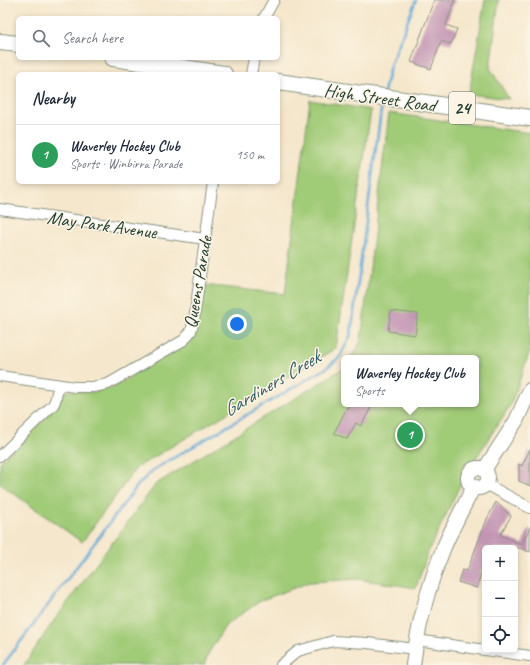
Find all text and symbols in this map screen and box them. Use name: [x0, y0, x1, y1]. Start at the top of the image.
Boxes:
search box: [16, 16, 280, 60]
icon: search: [30, 27, 52, 49]
text: Search here: [62, 29, 123, 48]
street label: High Street Road: [322, 78, 440, 118]
text: Nearby: [32, 88, 75, 109]
road number: 24: [449, 92, 475, 124]
text: Waverley Hockey Club: [70, 137, 180, 156]
text: 1: [42, 147, 48, 163]
text: 150 m: [236, 147, 264, 163]
text: Sports · Winbirra Parade: [70, 156, 182, 172]
street label: May Park Avenue: [46, 205, 160, 245]
street label: Queens Parade: [178, 233, 218, 330]
your location: [227, 314, 247, 334]
water label: Gardiners Creek: [218, 343, 327, 422]
popup: [341, 355, 479, 407]
text: Waverley Hockey Club: [355, 364, 465, 383]
text: Sports: [355, 383, 384, 399]
pin: 1: [397, 420, 423, 450]
map controls: [482, 545, 518, 653]
button: +: [482, 545, 518, 581]
button: −: [482, 581, 518, 617]
button: locate: [482, 617, 518, 653]

